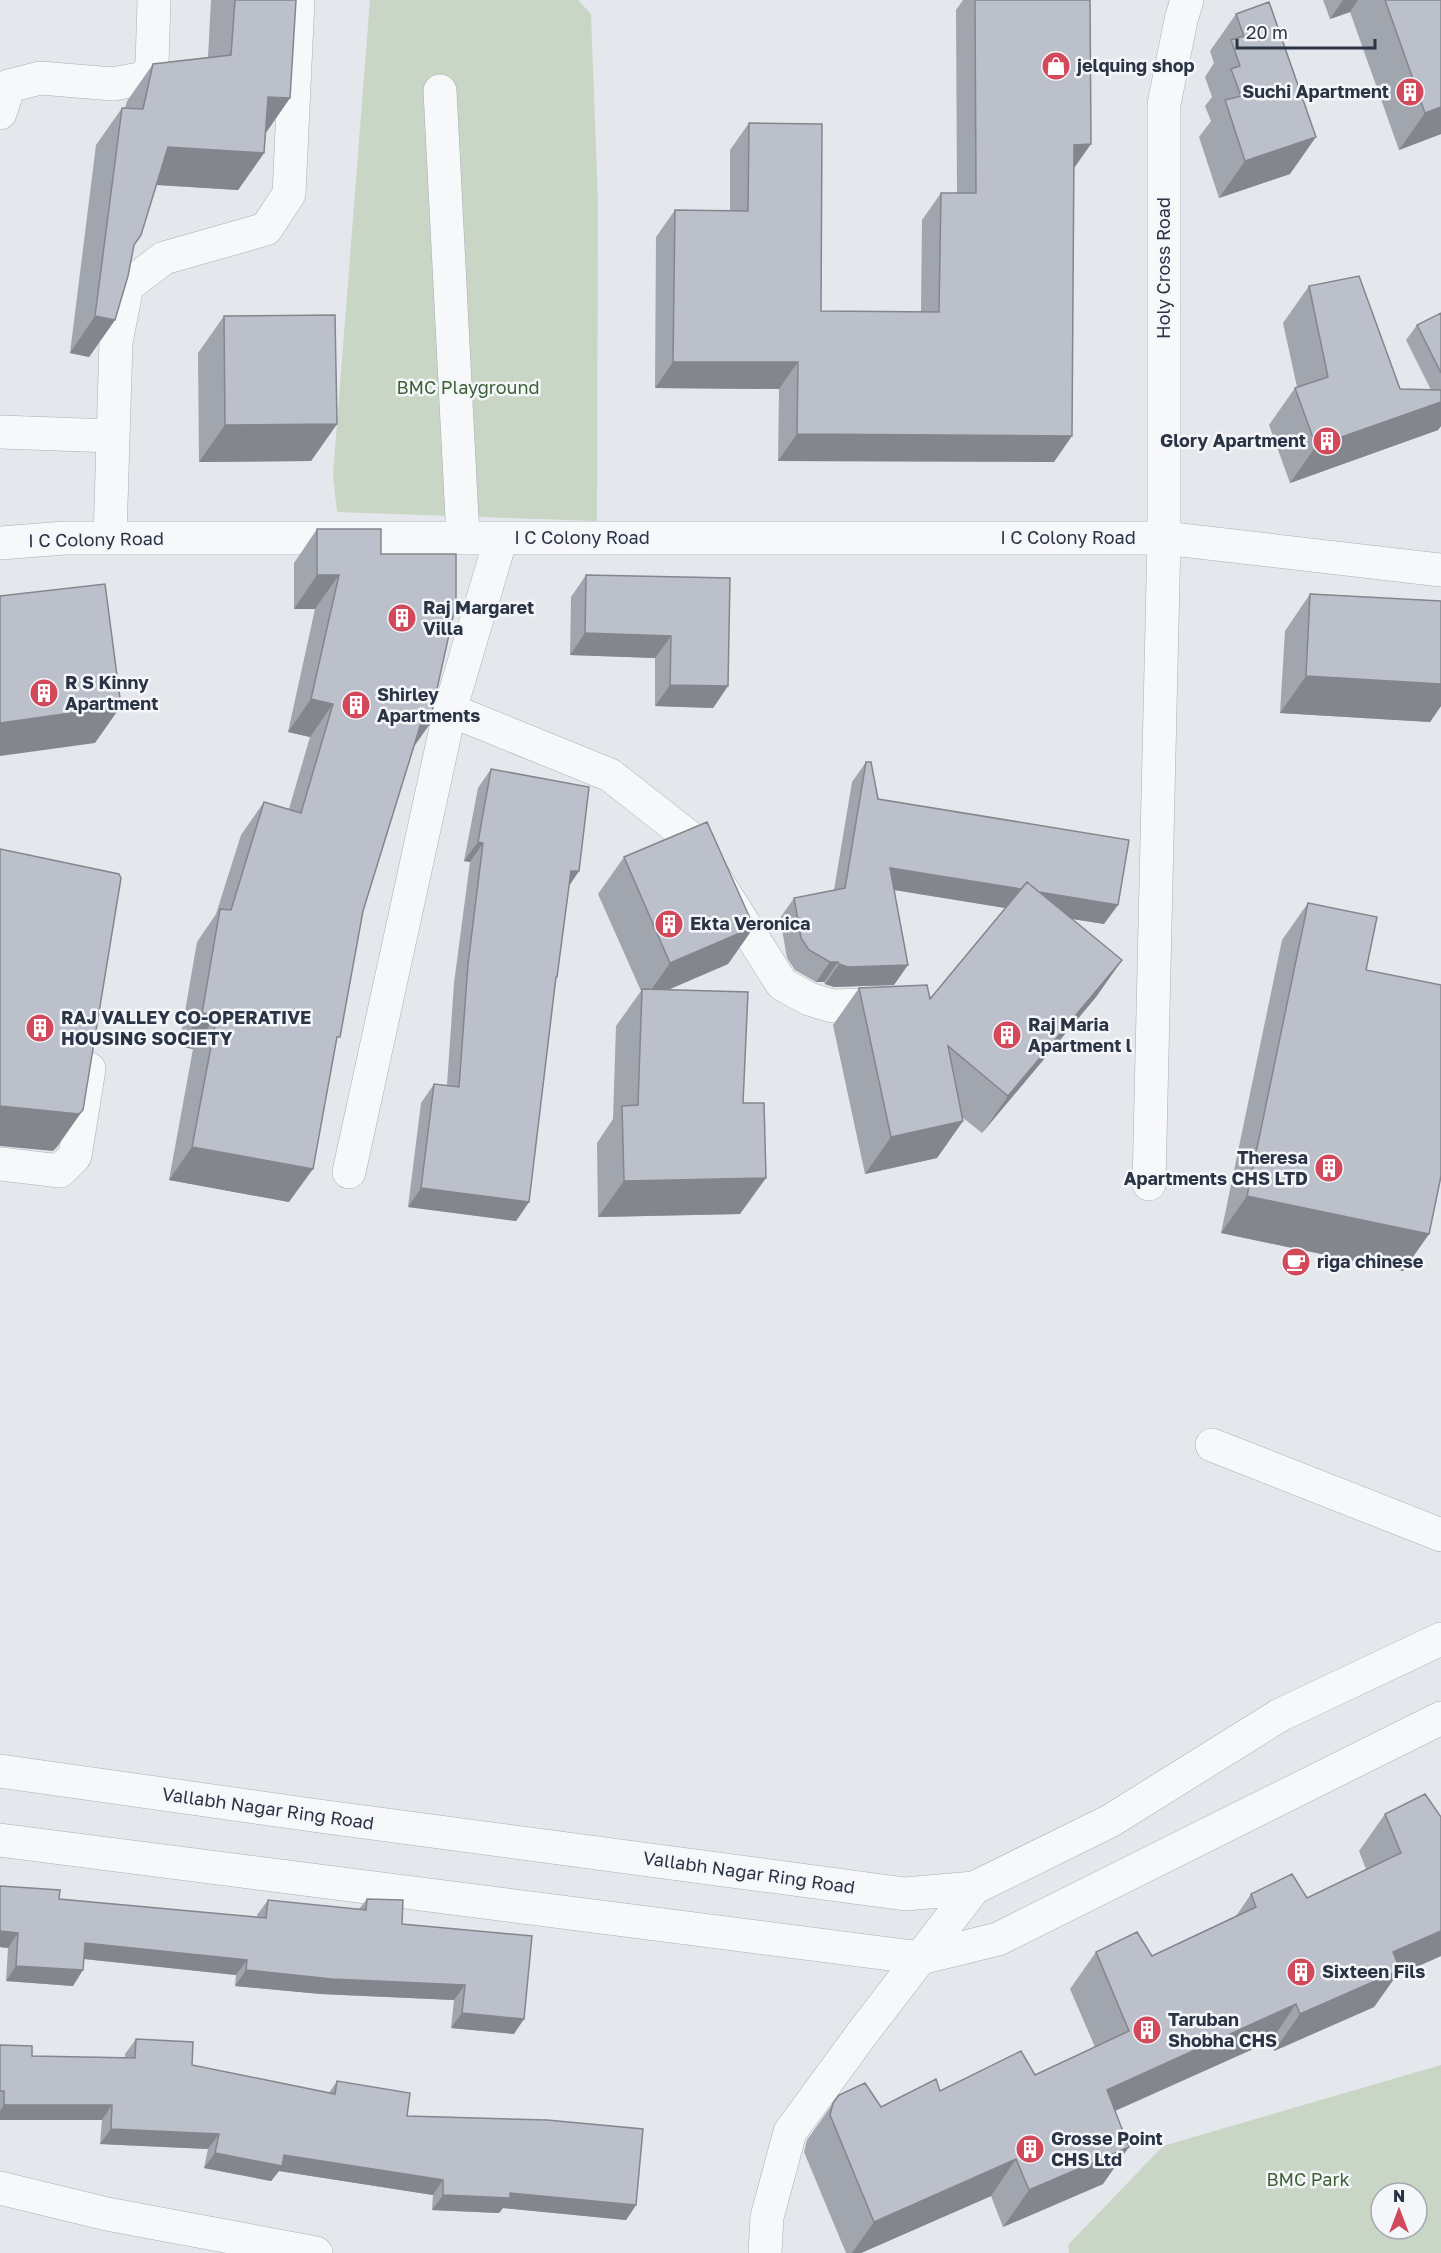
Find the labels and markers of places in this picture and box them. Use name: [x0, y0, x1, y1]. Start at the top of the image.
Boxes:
shop icon: jelquing shop: [1040, 50, 1072, 82]
place label: jelquing shop: [1076, 54, 1195, 76]
building icon: Suchi Apartment: [1394, 76, 1426, 108]
place label: Suchi Apartment: [1242, 80, 1389, 102]
building icon: Glory Apartment: [1311, 425, 1343, 457]
place label: Glory Apartment: [1160, 429, 1306, 451]
place label: Raj Margaret Villa: [423, 596, 534, 639]
building icon: Raj Margaret Villa: [386, 602, 418, 634]
place label: R S Kinny Apartment: [65, 671, 158, 714]
building icon: R S Kinny Apartment: [28, 677, 60, 709]
place label: Shirley Apartments: [377, 683, 480, 726]
building icon: Shirley Apartments: [340, 689, 372, 721]
building icon: Ekta Veronica: [653, 908, 685, 940]
place label: Ekta Veronica: [690, 912, 811, 934]
place label: RAJ VALLEY CO-OPERATIVE HOUSING SOCIETY: [61, 1006, 311, 1049]
building icon: RAJ VALLEY CO-OPERATIVE HOUSING SOCIETY: [24, 1012, 56, 1044]
place label: Raj Maria Apartment l: [1028, 1013, 1132, 1056]
building icon: Raj Maria Apartment l: [991, 1019, 1023, 1051]
place label: Theresa Apartments CHS LTD: [1124, 1146, 1308, 1189]
building icon: Theresa Apartments CHS LTD: [1313, 1152, 1345, 1184]
cafe icon: riga chinese: [1280, 1246, 1312, 1278]
place label: riga chinese: [1317, 1250, 1424, 1272]
building icon: Sixteen Fils: [1285, 1956, 1317, 1988]
place label: Sixteen Fils: [1322, 1960, 1425, 1982]
place label: Taruban Shobha CHS: [1168, 2008, 1277, 2051]
building icon: Taruban Shobha CHS: [1131, 2014, 1163, 2046]
place label: Grosse Point CHS Ltd: [1051, 2127, 1163, 2170]
building icon: Grosse Point CHS Ltd: [1014, 2133, 1046, 2165]

